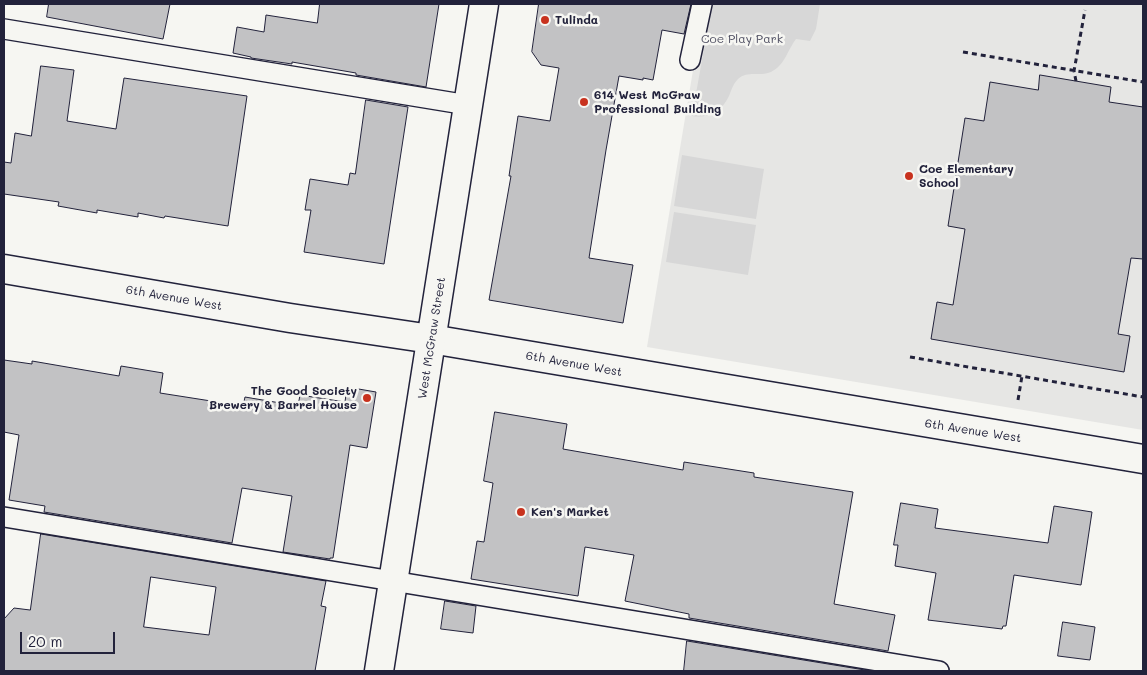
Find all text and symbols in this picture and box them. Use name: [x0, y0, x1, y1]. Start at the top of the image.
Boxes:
place label: Tulinda: [555, 13, 598, 27]
marker: Tulinda: [539, 14, 551, 26]
park label: Coe Play Park: [701, 32, 783, 46]
place label: 614 West McGraw Professional Building: [594, 88, 721, 116]
marker: 614 West McGraw Professional Building: [578, 96, 590, 108]
place label: Coe Elementary School: [919, 162, 1014, 190]
marker: Coe Elementary School: [903, 170, 915, 182]
street label: West McGraw Street: [415, 276, 449, 400]
street label: 6th Avenue West: [125, 282, 223, 314]
street label: 6th Avenue West: [525, 348, 623, 380]
place label: The Good Society Brewery & Barrel House: [209, 384, 357, 412]
marker: The Good Society Brewery & Barrel House: [361, 392, 373, 404]
street label: 6th Avenue West: [924, 416, 1022, 446]
place label: Ken's Market: [531, 505, 609, 519]
marker: Ken's Market: [515, 506, 527, 518]
scale bar: [22, 622, 118, 654]
text: 20 m: [28, 631, 62, 651]

